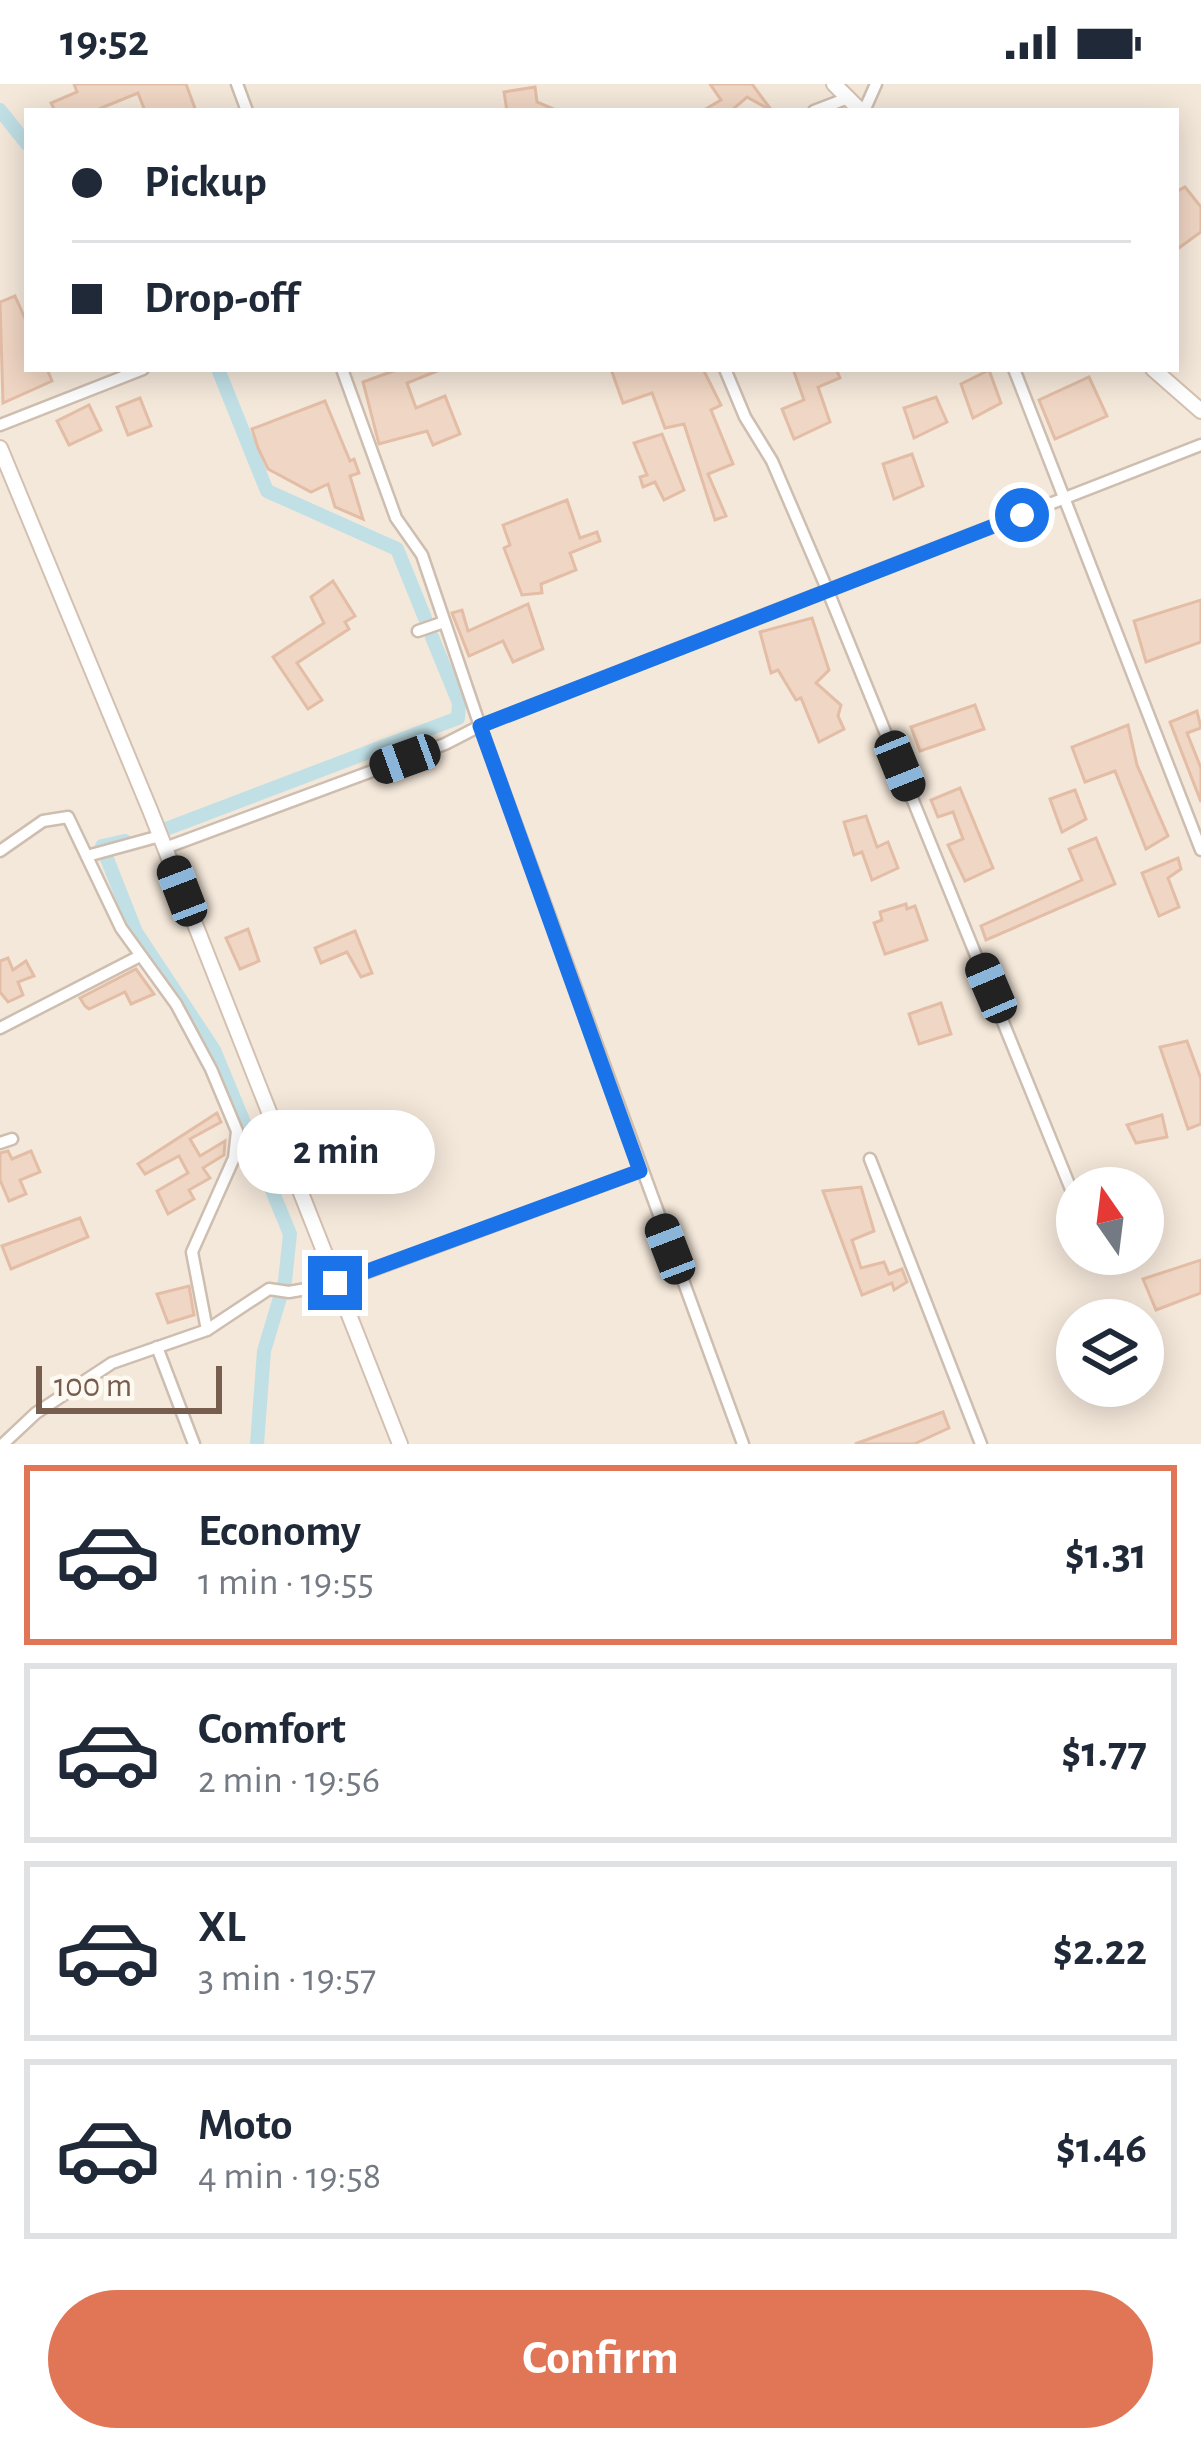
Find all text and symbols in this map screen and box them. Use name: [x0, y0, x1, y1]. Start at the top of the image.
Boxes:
text: 19:52: [60, 19, 149, 64]
text: Pickup: [144, 160, 267, 205]
text: Drop-off: [144, 276, 299, 321]
route start: [995, 488, 1049, 542]
car: [870, 726, 930, 806]
car: [365, 730, 445, 788]
car: [152, 851, 212, 931]
car: [960, 948, 1022, 1028]
callout: 2 min: [236, 1109, 434, 1193]
text: 2 min: [293, 1132, 379, 1171]
north arrow: [1056, 1167, 1164, 1275]
map controls: [1056, 1167, 1164, 1407]
car: [640, 1209, 700, 1289]
route end: [308, 1256, 362, 1310]
button: layers: [1056, 1299, 1164, 1407]
scale bar: [36, 1360, 222, 1413]
text: 100 m: [54, 1370, 132, 1403]
icon: car: [54, 1501, 162, 1609]
text: Economy: [198, 1509, 361, 1554]
text: $1.31: [1065, 1532, 1147, 1577]
text: 1 min · 19:55: [198, 1563, 374, 1602]
icon: car: [54, 1699, 162, 1807]
text: Comfort: [198, 1707, 346, 1752]
text: $1.77: [1061, 1730, 1147, 1775]
text: 2 min · 19:56: [198, 1761, 380, 1800]
icon: car: [54, 1897, 162, 2005]
text: XL: [198, 1905, 246, 1950]
text: $2.22: [1053, 1928, 1147, 1973]
text: 3 min · 19:57: [198, 1959, 376, 1998]
icon: car: [54, 2095, 162, 2203]
text: Moto: [198, 2103, 293, 2148]
text: $1.46: [1056, 2126, 1147, 2171]
text: 4 min · 19:58: [198, 2157, 381, 2196]
button: Confirm: [48, 2290, 1153, 2428]

